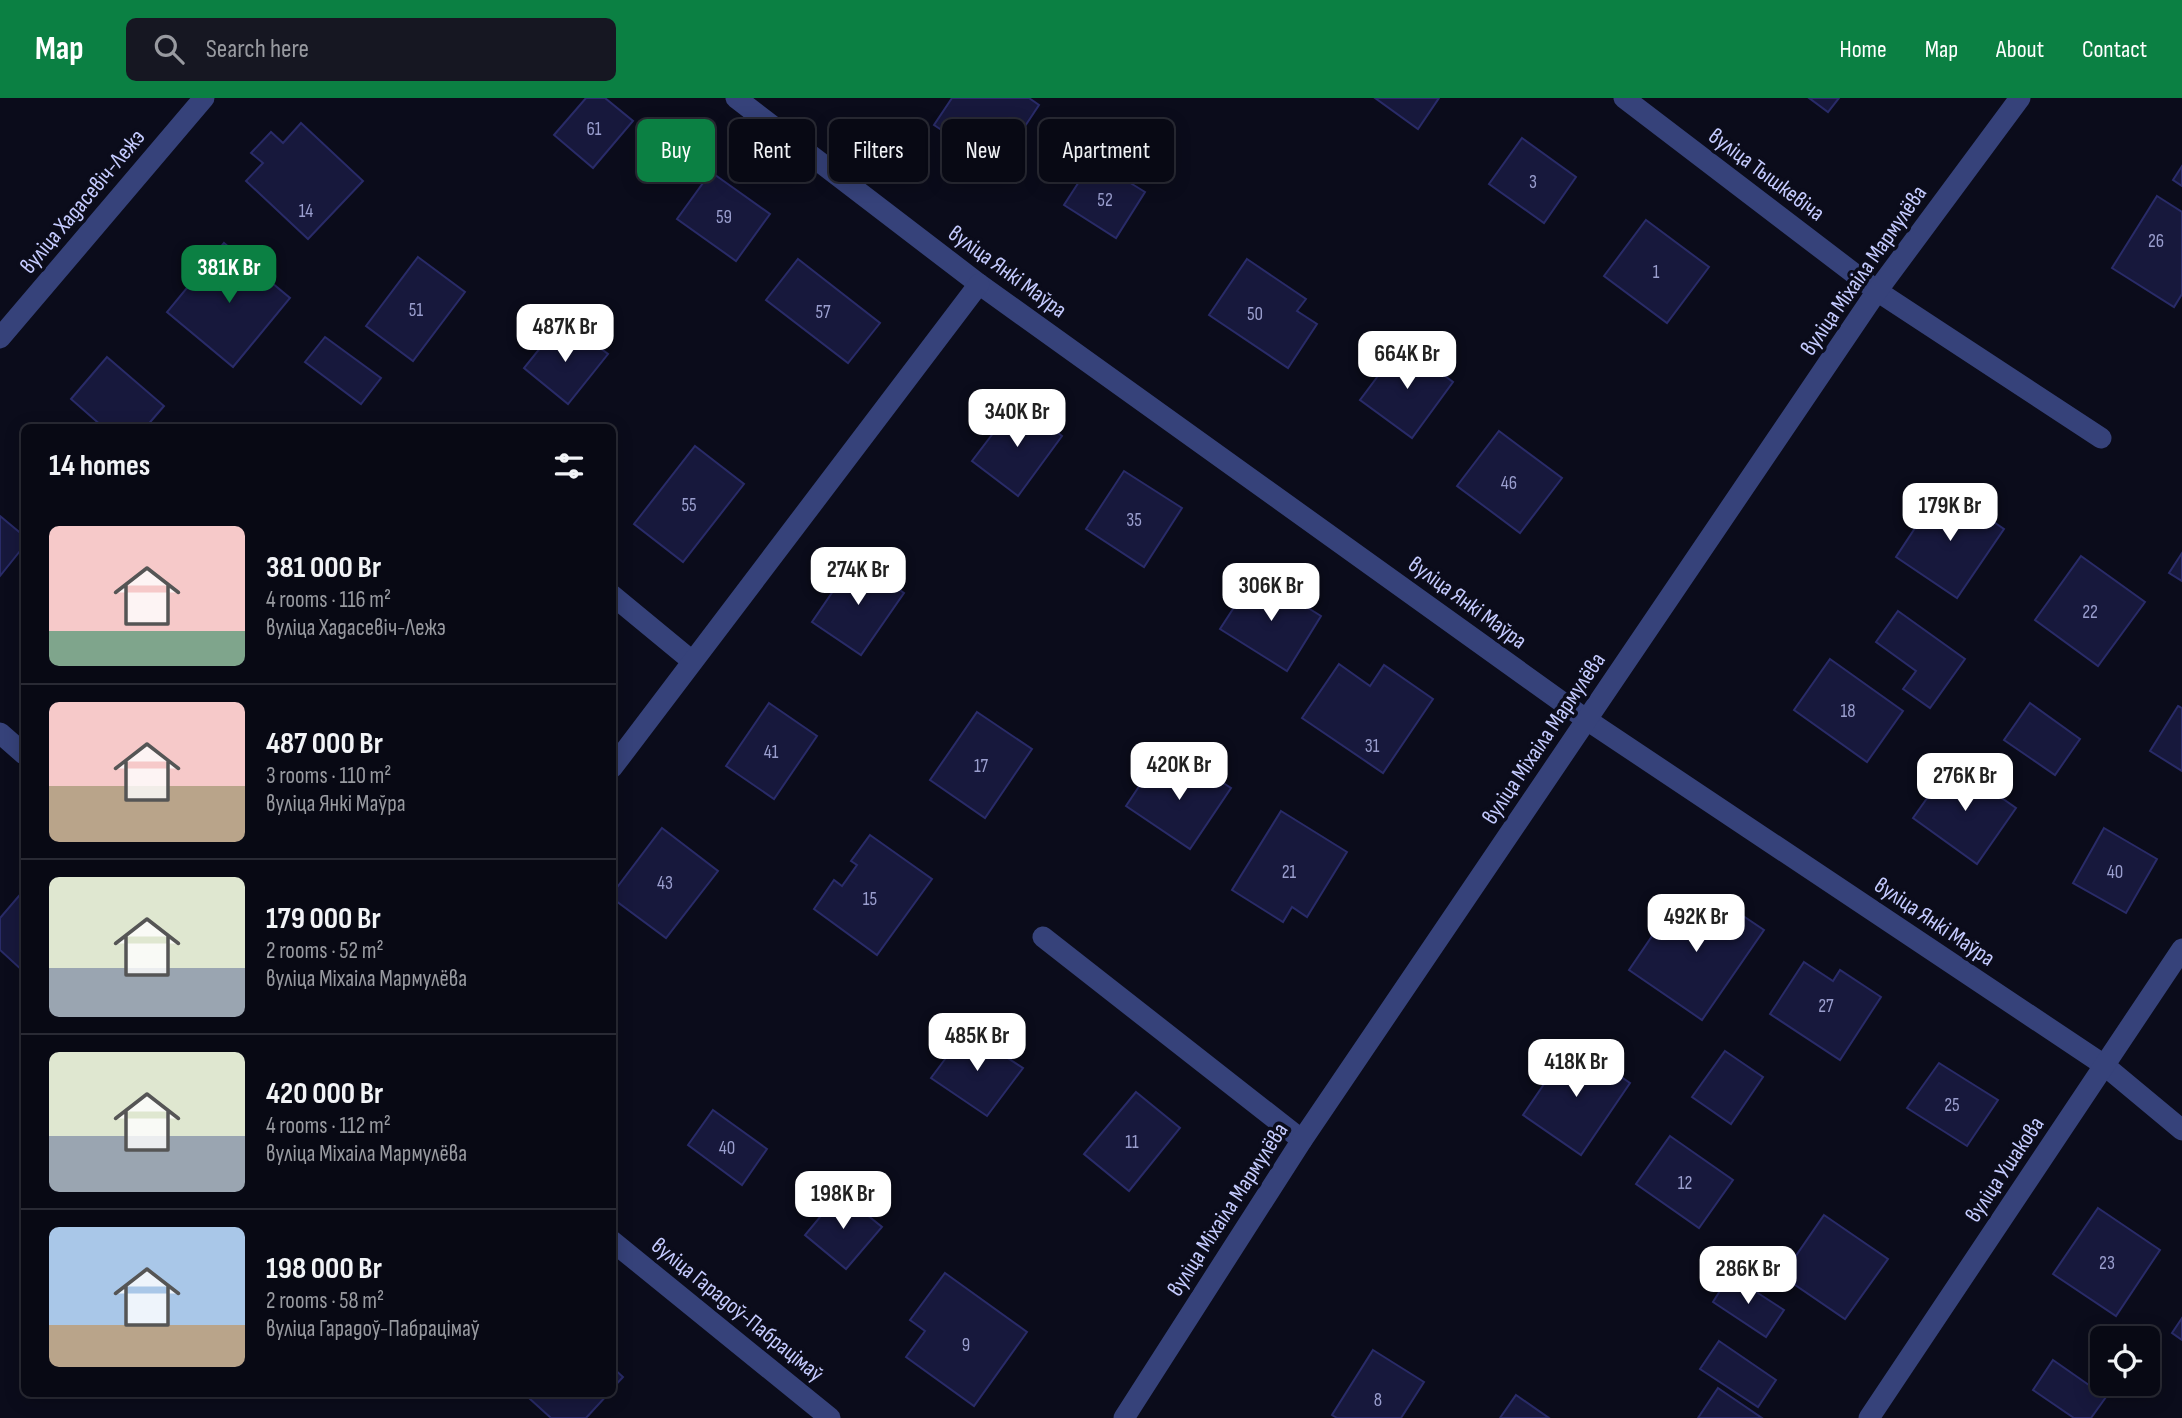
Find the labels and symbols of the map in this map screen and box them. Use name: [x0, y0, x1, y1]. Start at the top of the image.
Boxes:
house number: 61: [587, 118, 602, 141]
street label: вуліца Тышкевіча: [1703, 122, 1830, 227]
street label: вуліца Хадасевіч-Лежэ: [14, 124, 151, 280]
house number: 3: [1529, 171, 1537, 194]
street label: вуліца Міхаіла Мармулёва: [1795, 180, 1933, 361]
house number: 52: [1097, 189, 1113, 212]
house number: 14: [299, 200, 313, 223]
house number: 59: [716, 206, 732, 229]
street label: вуліца Янкі Маўра: [943, 219, 1072, 324]
house number: 26: [2148, 230, 2164, 253]
pin: 381K Br: [164, 246, 294, 305]
house number: 1: [1653, 261, 1660, 284]
house number: 51: [409, 299, 423, 322]
house number: 57: [815, 301, 831, 324]
house number: 50: [1247, 303, 1263, 326]
pin: 487K Br: [500, 304, 630, 364]
pin: 664K Br: [1342, 331, 1472, 391]
pin: 340K Br: [952, 390, 1082, 449]
house number: 46: [1501, 472, 1517, 495]
pin: 179K Br: [1885, 484, 2015, 543]
house number: 55: [681, 494, 697, 517]
house number: 35: [1126, 509, 1142, 532]
pin: 274K Br: [793, 547, 923, 607]
street label: вуліца Янкі Маўра: [1403, 550, 1532, 655]
pin: 306K Br: [1206, 564, 1336, 623]
house number: 22: [2082, 601, 2098, 624]
street label: вуліца Міхаіла Мармулёва: [1476, 647, 1612, 830]
house number: 18: [1841, 700, 1855, 723]
house number: 31: [1365, 735, 1380, 758]
house number: 41: [764, 741, 779, 764]
pin: 420K Br: [1114, 742, 1244, 802]
pin: 276K Br: [1900, 754, 2030, 813]
house number: 17: [974, 755, 989, 778]
house number: 21: [1282, 861, 1297, 884]
house number: 40: [2107, 861, 2123, 884]
street label: вуліца Янкі Маўра: [1869, 871, 2000, 972]
house number: 43: [657, 872, 673, 895]
house number: 15: [863, 888, 877, 911]
pin: 492K Br: [1631, 894, 1761, 954]
house number: 27: [1818, 995, 1834, 1018]
pin: 485K Br: [912, 1014, 1042, 1073]
pin: 418K Br: [1511, 1040, 1641, 1099]
house number: 25: [1944, 1094, 1960, 1117]
street label: вуліца Ушакова: [1959, 1111, 2050, 1228]
street label: вуліца Міхаіла Мармулёва: [1161, 1118, 1294, 1302]
house number: 11: [1125, 1131, 1139, 1154]
house number: 40: [719, 1137, 735, 1160]
pin: 198K Br: [778, 1172, 908, 1231]
house number: 12: [1678, 1172, 1692, 1195]
street label: вуліца Гарадоў-Пабрацімаў: [646, 1232, 829, 1388]
pin: 286K Br: [1683, 1246, 1813, 1306]
house number: 23: [2099, 1252, 2115, 1275]
house number: 9: [962, 1334, 970, 1357]
house number: 8: [1374, 1389, 1382, 1412]

